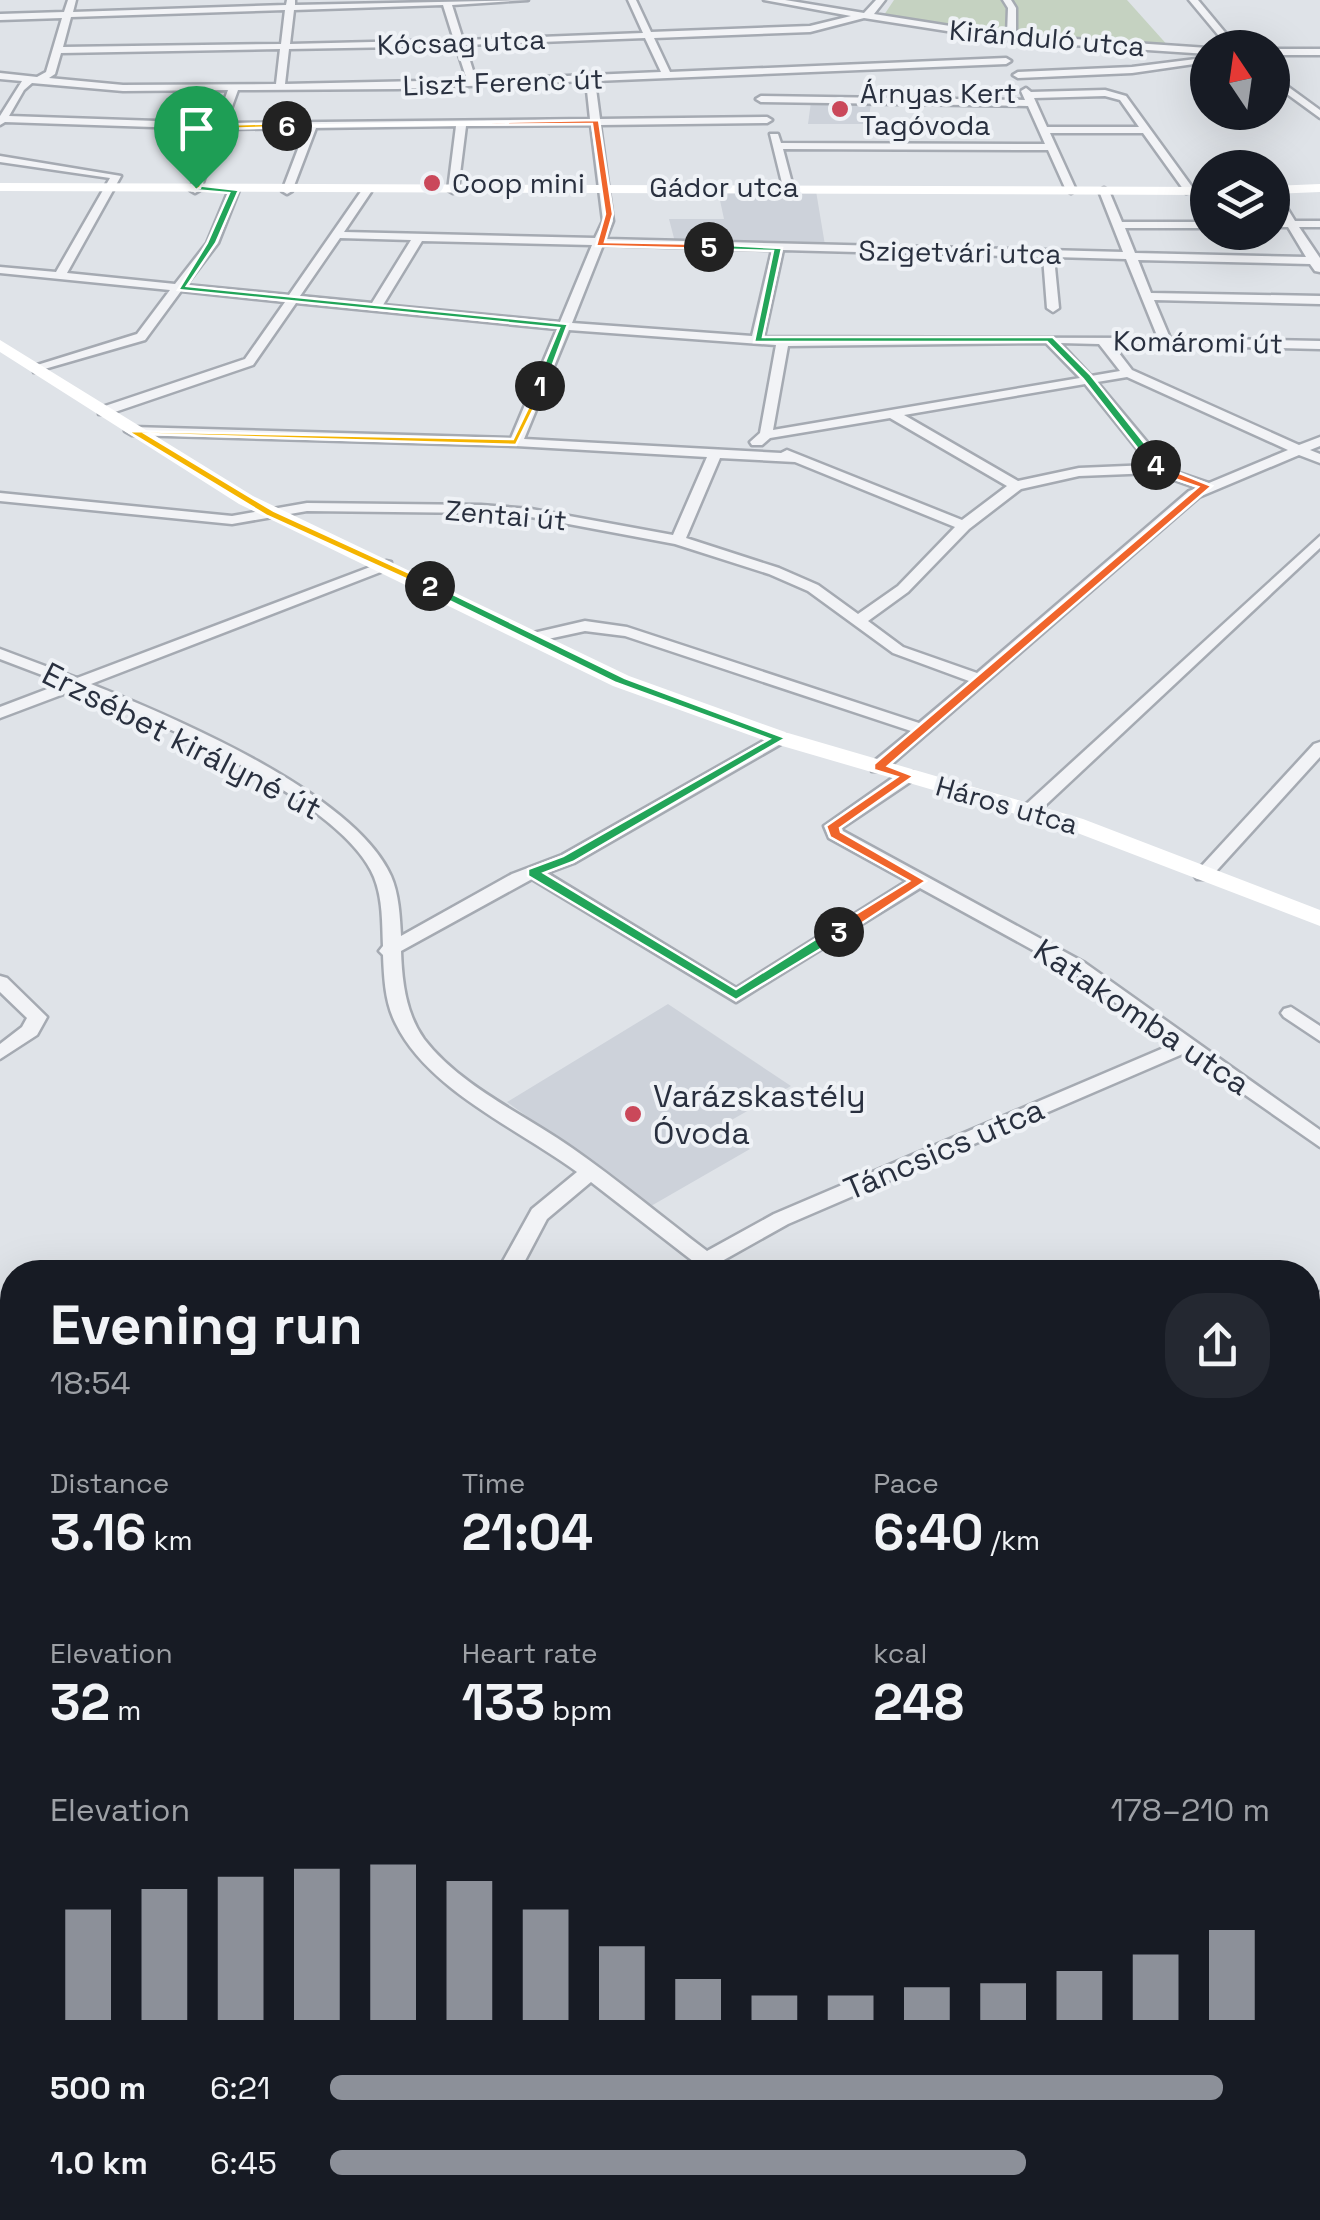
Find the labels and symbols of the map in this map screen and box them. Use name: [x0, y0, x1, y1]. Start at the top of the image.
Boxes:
street label: Kiránduló utca: [948, 12, 1146, 64]
street label: Kócsag utca: [376, 21, 546, 63]
north arrow: [1190, 30, 1290, 130]
street label: Liszt Ferenc út: [402, 61, 604, 103]
place label: Árnyas Kert Tagóvoda: [860, 75, 1017, 143]
pin: [154, 86, 239, 189]
marker: Árnyas Kert Tagóvoda: [829, 98, 851, 120]
pin: 6: [262, 101, 312, 151]
place label: Coop mini: [452, 165, 585, 201]
street label: Gádor utca: [649, 169, 799, 205]
marker: Coop mini: [421, 172, 443, 194]
pin: 5: [684, 222, 734, 272]
street label: Szigetvári utca: [858, 232, 1062, 272]
street label: Komáromi út: [1113, 323, 1283, 361]
pin: 1: [515, 361, 565, 411]
pin: 4: [1131, 440, 1181, 490]
street label: Zentai út: [444, 492, 568, 538]
pin: 2: [405, 561, 455, 611]
street label: Erzsébet királyné út: [36, 653, 328, 829]
street label: Háros utca: [932, 768, 1082, 842]
pin: 3: [814, 907, 864, 957]
street label: Katakomba utca: [1026, 930, 1258, 1104]
place label: Varázskastély Óvoda: [653, 1076, 866, 1153]
street label: Táncsics utca: [838, 1089, 1050, 1209]
marker: Varázskastély Óvoda: [622, 1103, 644, 1125]

